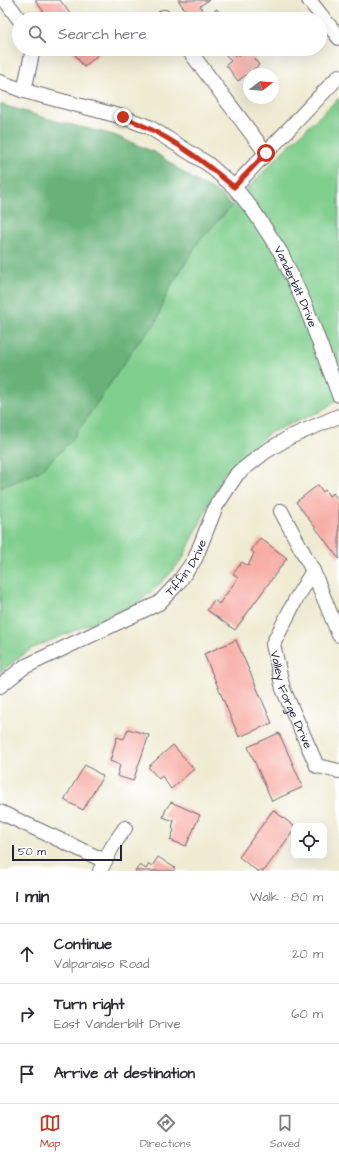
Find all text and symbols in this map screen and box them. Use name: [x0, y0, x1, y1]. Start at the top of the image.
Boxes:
search box: [12, 12, 327, 56]
icon: search: [26, 23, 48, 45]
text: Search here: [58, 24, 147, 45]
north arrow: [243, 68, 279, 104]
route end: [114, 108, 132, 126]
route start: [257, 144, 275, 162]
street label: Vanderbilt Drive: [270, 242, 322, 330]
street label: Tiffin Drive: [161, 536, 211, 600]
street label: Valley Forge Drive: [266, 649, 317, 752]
map controls: [291, 823, 327, 859]
button: locate: [291, 823, 327, 859]
scale bar: [12, 843, 122, 862]
text: 50 m: [18, 844, 46, 859]
text: 1 min: [16, 885, 49, 909]
text: Walk · 80 m: [250, 888, 323, 906]
text: Continue: [54, 934, 112, 955]
icon: ahead: [16, 943, 38, 965]
text: 20 m: [292, 945, 323, 963]
text: Valparaiso Road: [54, 955, 149, 973]
text: Turn right: [54, 994, 125, 1015]
icon: right: [16, 1003, 38, 1025]
text: 60 m: [291, 1005, 323, 1023]
text: East Vanderbilt Drive: [54, 1015, 181, 1033]
icon: arrive: [16, 1063, 38, 1085]
text: Arrive at destination: [54, 1063, 195, 1084]
tab: Map: [39, 1112, 61, 1151]
tab: Directions: [140, 1112, 191, 1151]
tab: Saved: [270, 1112, 300, 1151]

